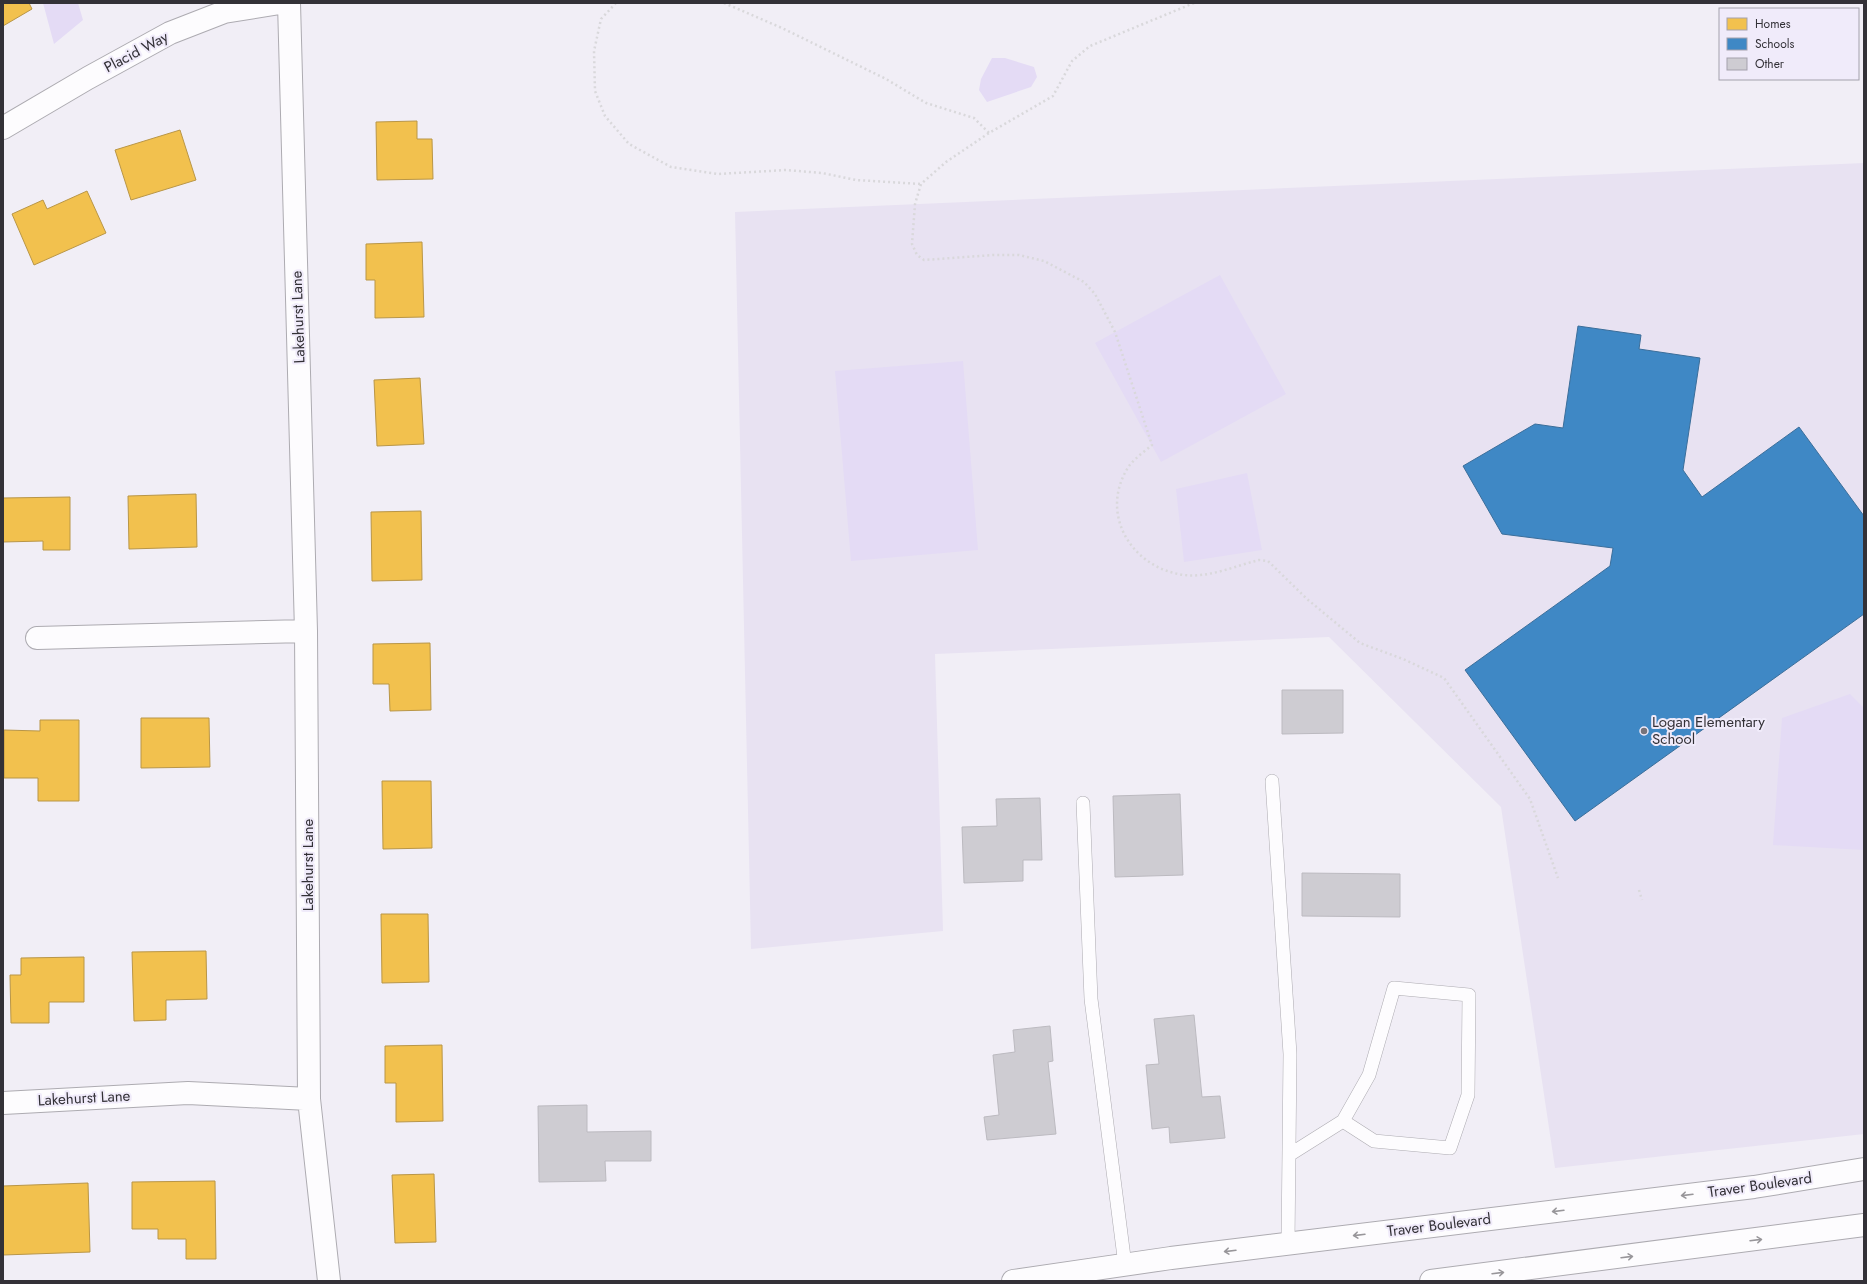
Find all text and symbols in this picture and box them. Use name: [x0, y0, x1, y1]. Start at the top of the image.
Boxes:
legend: [1719, 8, 1859, 80]
text: Homes: [1755, 15, 1791, 33]
street label: Placid Way: [100, 26, 172, 78]
text: Schools: [1755, 35, 1794, 53]
text: Other: [1755, 55, 1785, 73]
street label: Lakehurst Lane: [285, 270, 311, 364]
place label: Logan Elementary School: [1652, 711, 1765, 750]
marker: Logan Elementary School: [1639, 726, 1649, 736]
street label: Lakehurst Lane: [297, 818, 319, 911]
street label: Lakehurst Lane: [37, 1085, 131, 1111]
street label: Traver Boulevard: [1707, 1167, 1813, 1203]
one-way arrow: [1681, 1191, 1694, 1199]
one-way arrow: [1552, 1207, 1565, 1214]
street label: Traver Boulevard: [1386, 1208, 1492, 1242]
one-way arrow: [1353, 1231, 1366, 1239]
one-way arrow: [1749, 1236, 1762, 1244]
one-way arrow: [1224, 1247, 1237, 1255]
one-way arrow: [1620, 1253, 1633, 1261]
one-way arrow: [1491, 1269, 1504, 1277]

